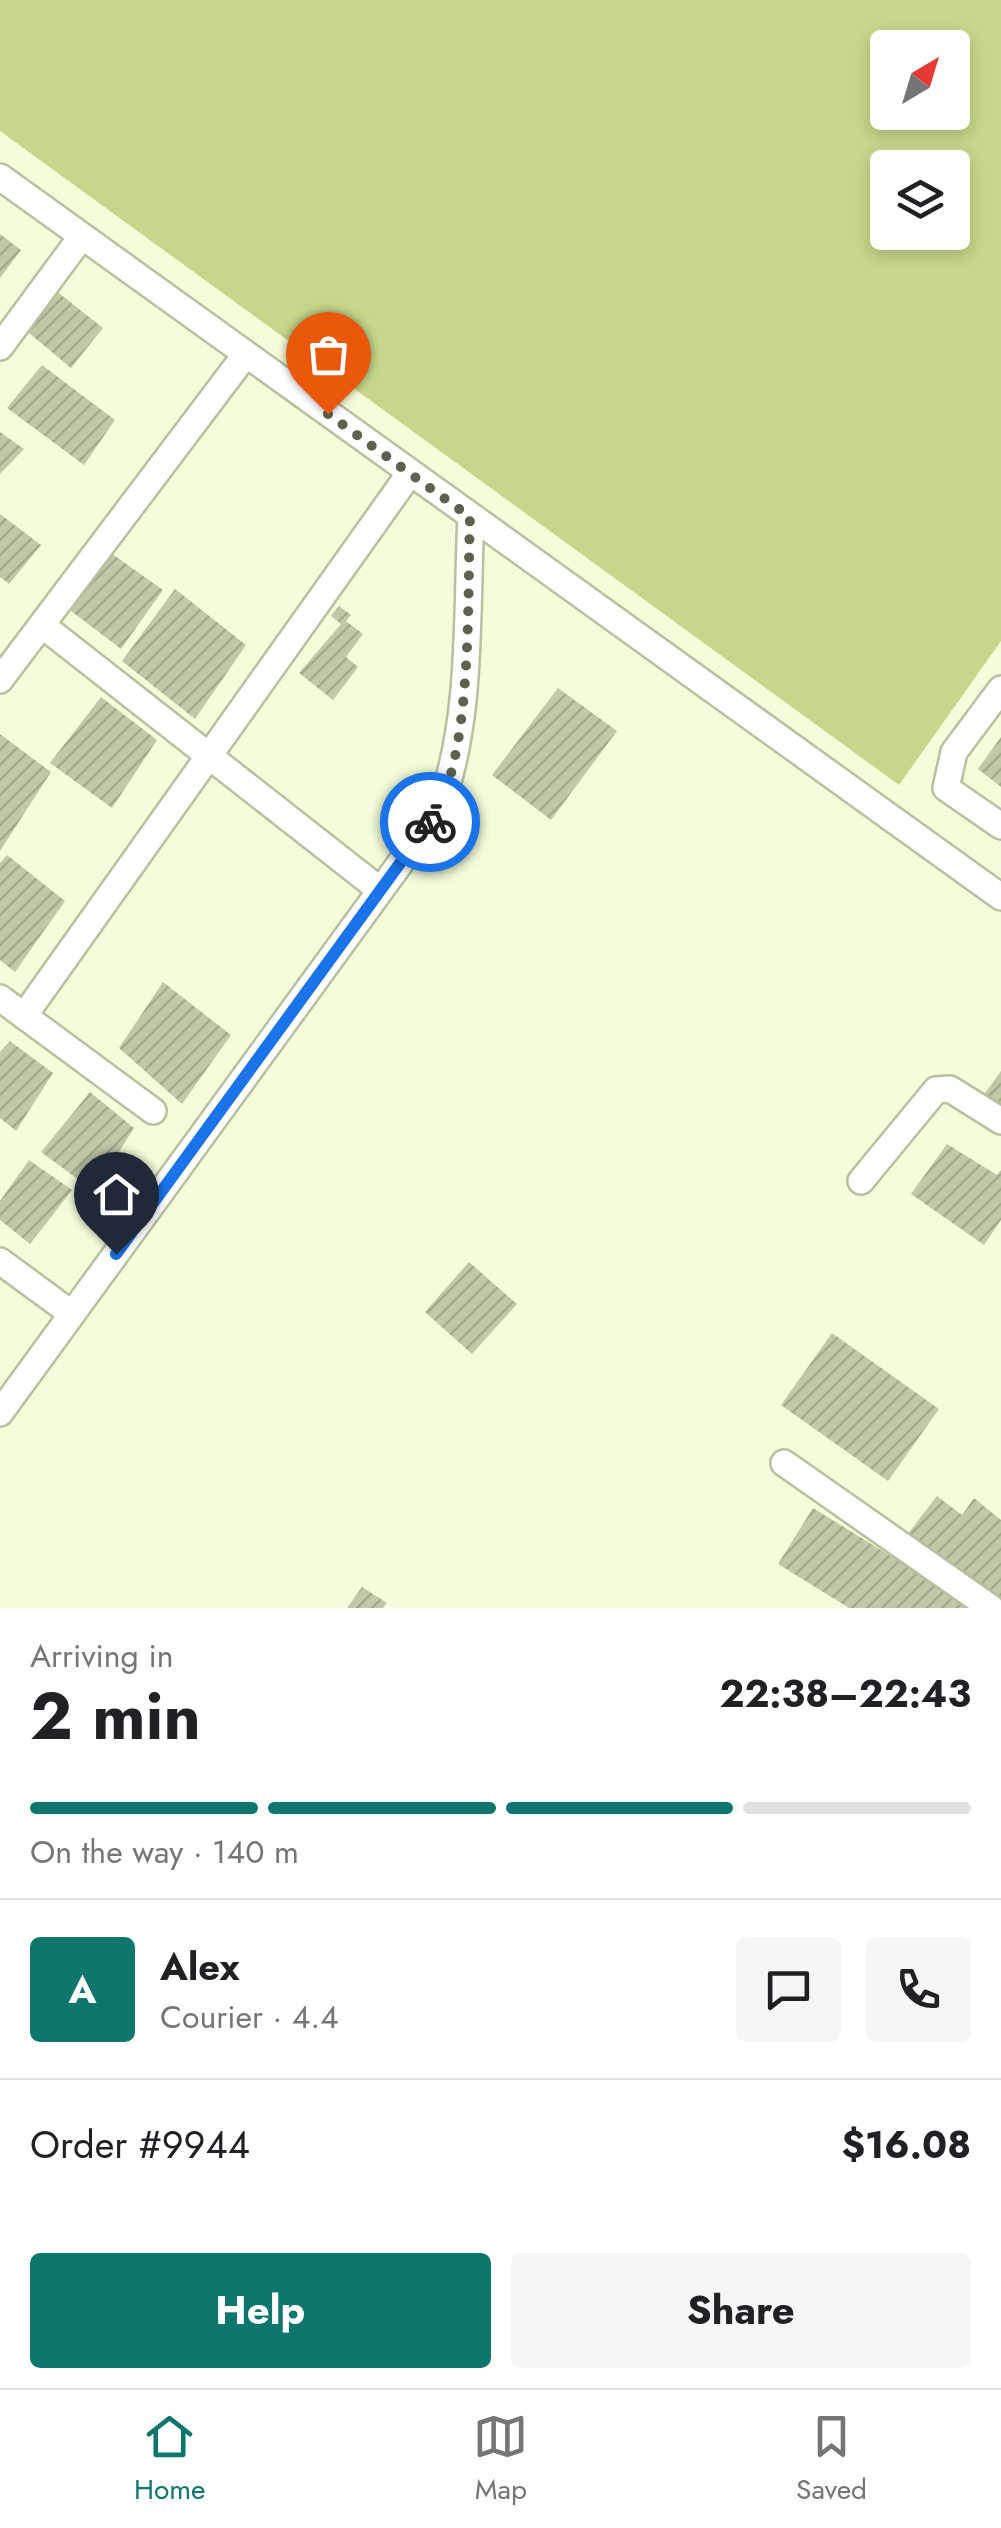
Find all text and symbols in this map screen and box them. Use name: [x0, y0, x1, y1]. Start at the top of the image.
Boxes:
north arrow: [870, 30, 970, 130]
map controls: [870, 30, 970, 250]
button: layers: [870, 150, 970, 250]
pin: [286, 312, 371, 415]
icon: bag: [301, 327, 356, 382]
courier: [380, 772, 480, 872]
icon: bike: [403, 795, 458, 850]
pin: [74, 1152, 159, 1255]
icon: home: [89, 1167, 144, 1222]
text: Arriving in: [30, 1633, 174, 1679]
text: 22:38–22:43: [719, 1666, 971, 1721]
text: 2 min: [30, 1669, 201, 1763]
text: On the way · 140 m: [30, 1829, 299, 1875]
button: chat: [736, 1937, 841, 2042]
button: phone: [866, 1937, 971, 2042]
text: Alex: [160, 1939, 240, 1994]
text: A: [69, 1962, 96, 2017]
text: Courier · 4.4: [160, 1994, 339, 2040]
text: Order #9944: [30, 2117, 250, 2172]
text: $16.08: [841, 2117, 971, 2172]
button: Help: [30, 2253, 491, 2368]
button: Share: [511, 2253, 971, 2368]
tab: Home: [134, 2409, 205, 2510]
tab: Map: [473, 2409, 528, 2510]
tab: Saved: [796, 2409, 867, 2510]

